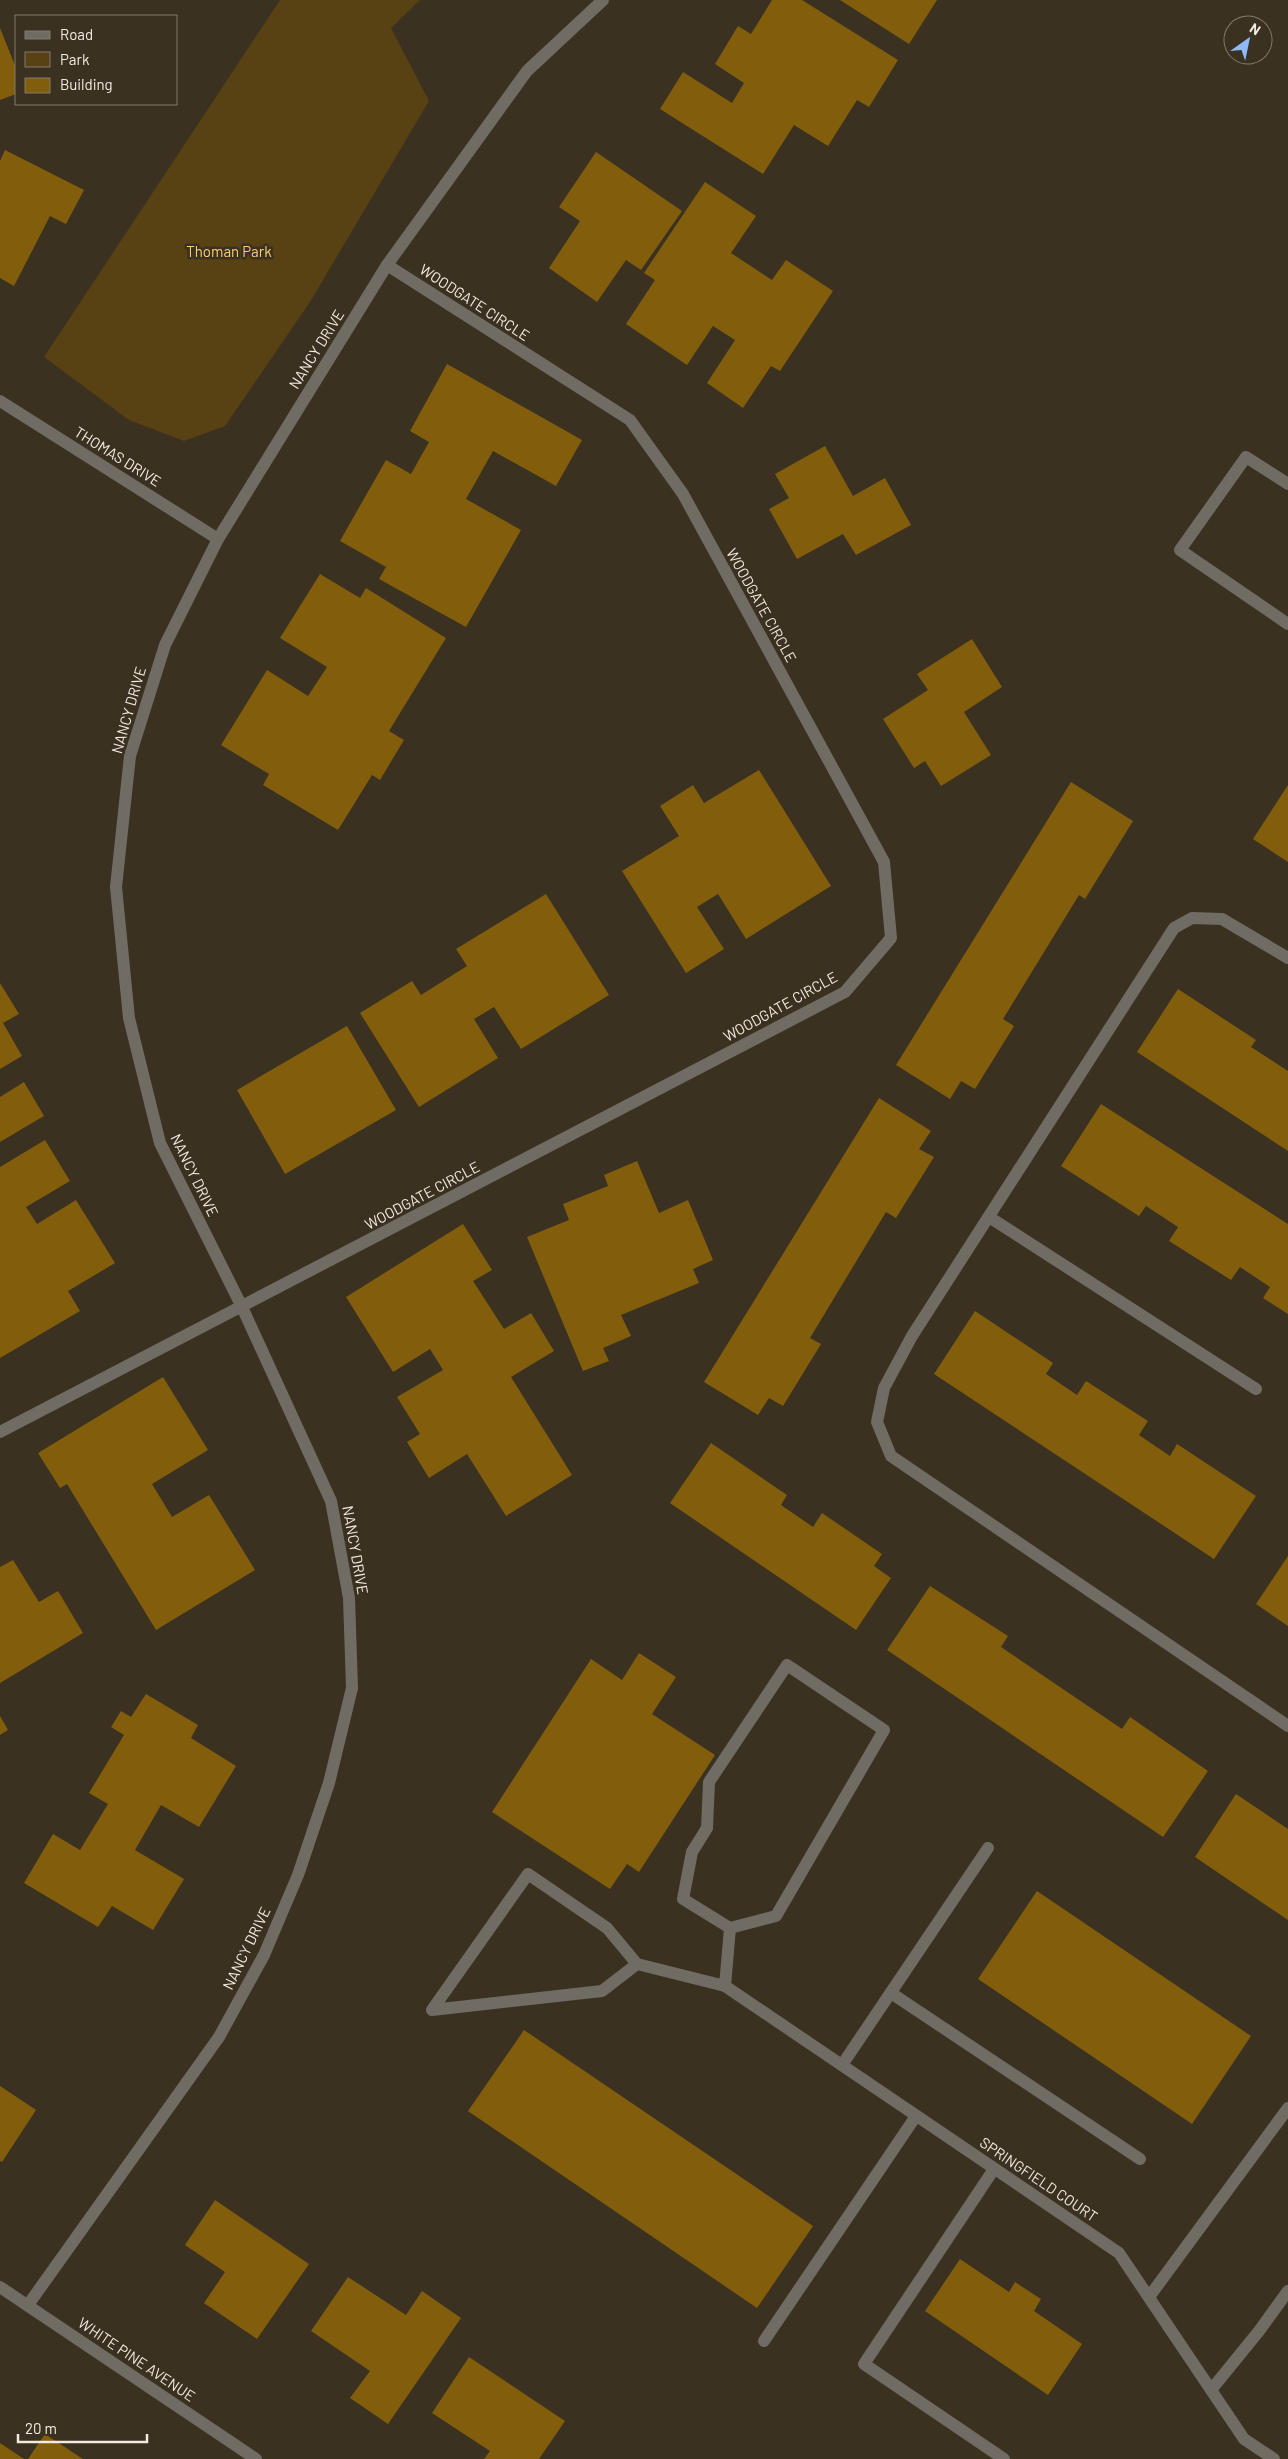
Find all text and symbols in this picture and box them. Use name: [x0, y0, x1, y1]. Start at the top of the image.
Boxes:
legend: [15, 15, 178, 105]
north arrow: [1223, 15, 1273, 65]
text: N: [1247, 19, 1264, 38]
text: Road: [60, 25, 93, 43]
text: Park: [60, 50, 90, 68]
text: Building: [60, 75, 113, 93]
park label: Thoman Park: [186, 242, 272, 260]
street label: WOODGATE CIRCLE: [417, 260, 533, 344]
street label: NANCY DRIVE: [285, 306, 347, 392]
street label: THOMAS DRIVE: [71, 422, 165, 490]
street label: WOODGATE CIRCLE: [723, 545, 801, 665]
street label: NANCY DRIVE: [107, 664, 149, 756]
street label: WOODGATE CIRCLE: [720, 967, 840, 1045]
street label: NANCY DRIVE: [167, 1131, 223, 1219]
street label: WOODGATE CIRCLE: [361, 1157, 483, 1233]
street label: NANCY DRIVE: [339, 1504, 373, 1596]
street label: NANCY DRIVE: [218, 1904, 274, 1992]
street label: SPRINGFIELD COURT: [977, 2133, 1101, 2225]
street label: WHITE PINE AVENUE: [75, 2313, 199, 2405]
scale bar: [18, 2412, 146, 2444]
text: 20 m: [25, 2419, 57, 2437]

